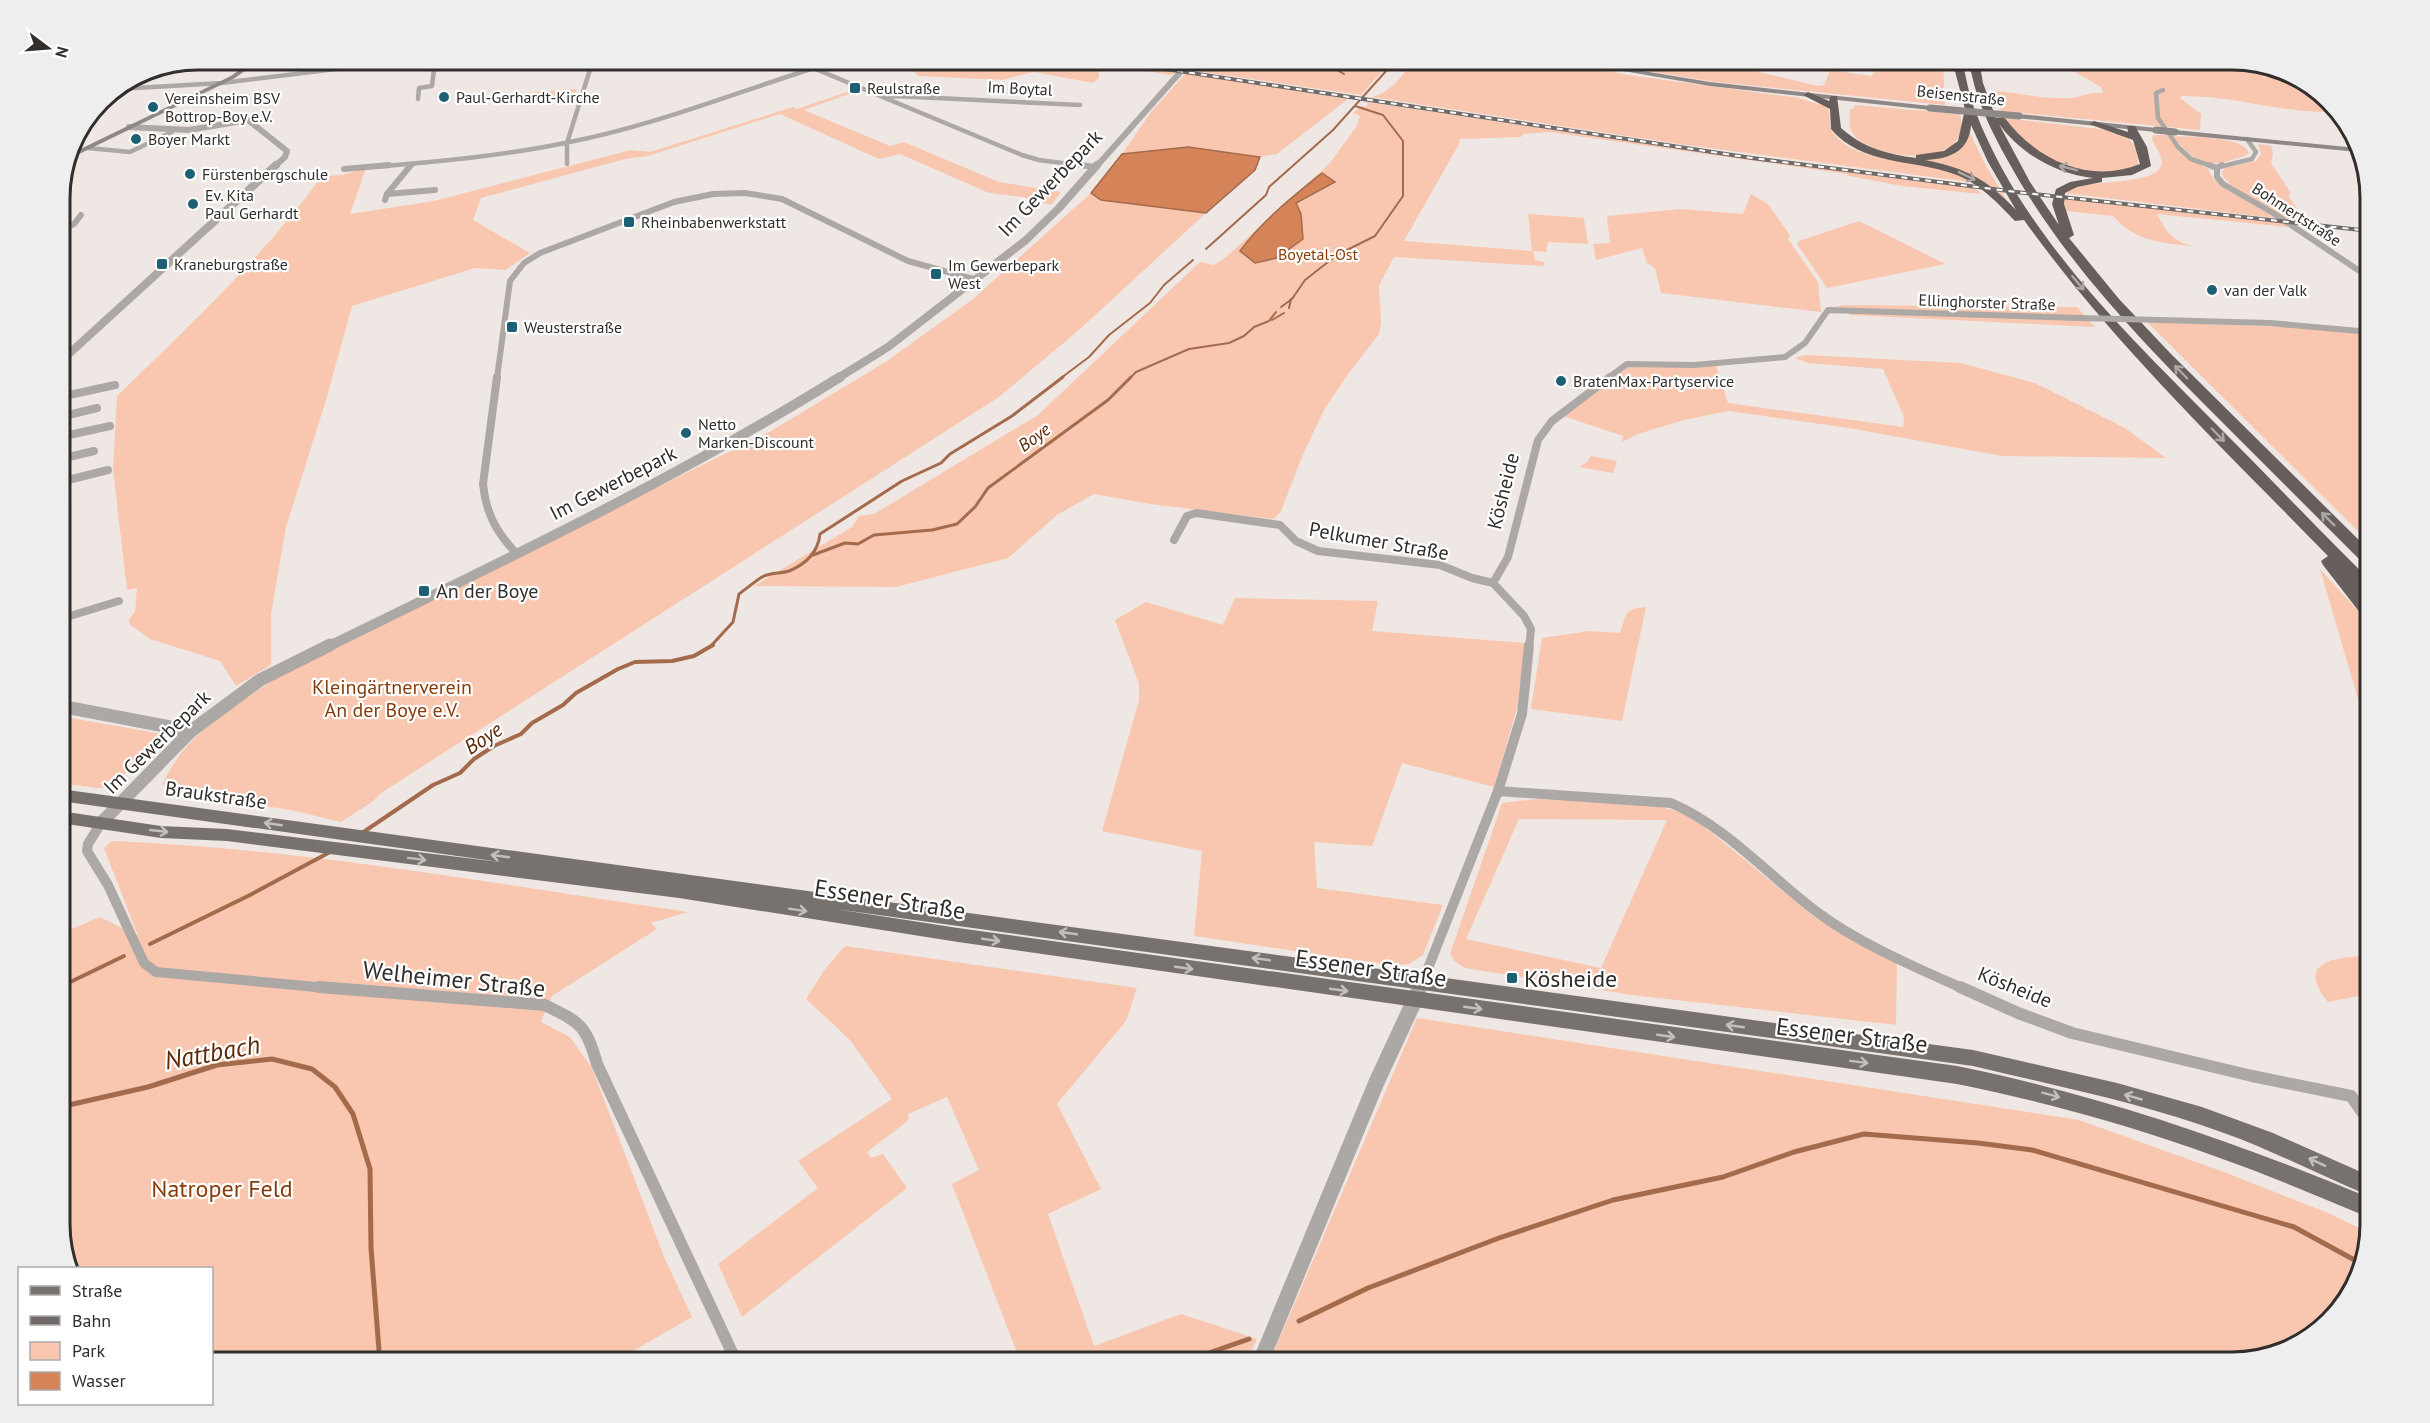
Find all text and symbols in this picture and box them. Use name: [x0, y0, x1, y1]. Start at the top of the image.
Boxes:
north arrow: [18, 18, 78, 78]
text: N: [51, 44, 73, 60]
street label: Im Boytal: [987, 76, 1053, 100]
place label: Reulstraße: [867, 78, 940, 98]
street label: Beisenstraße: [1916, 80, 2006, 110]
marker: Reulstraße: [848, 81, 862, 95]
place label: Paul-Gerhardt-Kirche: [456, 87, 600, 107]
place label: Vereinsheim BSV Bottrop-Boy e.V.: [164, 88, 281, 126]
marker: Paul-Gerhardt-Kirche: [437, 90, 451, 104]
marker: Vereinsheim BSV Bottrop-Boy e.V.: [146, 100, 160, 114]
street label: Im Gewerbepark: [992, 124, 1108, 242]
place label: Boyer Markt: [148, 129, 231, 149]
marker: Boyer Markt: [129, 132, 143, 146]
one-way arrow: [2059, 162, 2078, 174]
place label: Fürstenbergschule: [202, 164, 328, 184]
marker: Fürstenbergschule: [183, 167, 197, 181]
one-way arrow: [1958, 170, 1976, 182]
street label: Bohmertstraße: [2249, 178, 2345, 250]
place label: Ev. Kita Paul Gerhardt: [205, 185, 299, 223]
marker: Ev. Kita Paul Gerhardt: [186, 197, 200, 211]
place label: Rheinbabenwerkstatt: [641, 212, 787, 232]
marker: Rheinbabenwerkstatt: [622, 215, 636, 229]
park label: Boyetal-Ost: [1278, 244, 1359, 264]
place label: Kraneburgstraße: [174, 254, 288, 274]
place label: Im Gewerbepark West: [948, 255, 1060, 293]
marker: Kraneburgstraße: [155, 257, 169, 271]
marker: Im Gewerbepark West: [929, 267, 943, 281]
one-way arrow: [2071, 275, 2085, 290]
place label: van der Valk: [2224, 280, 2308, 300]
marker: van der Valk: [2205, 283, 2219, 297]
street label: Ellinghorster Straße: [1918, 290, 2056, 314]
place label: Weusterstraße: [524, 317, 622, 337]
marker: Weusterstraße: [505, 320, 519, 334]
one-way arrow: [2173, 364, 2188, 379]
place label: BratenMax-Partyservice: [1573, 371, 1734, 391]
marker: BratenMax-Partyservice: [1554, 374, 1568, 388]
place label: Netto Marken-Discount: [698, 414, 814, 452]
water label: Boye: [1013, 417, 1055, 456]
marker: Netto Marken-Discount: [679, 426, 693, 440]
one-way arrow: [2211, 427, 2226, 442]
street label: Im Gewerbepark: [545, 440, 681, 526]
street label: Kösheide: [1481, 450, 1525, 532]
one-way arrow: [2321, 511, 2336, 526]
street label: Pelkumer Straße: [1307, 516, 1451, 566]
place label: An der Boye: [436, 578, 538, 604]
marker: An der Boye: [417, 584, 431, 598]
park label: Kleingärtnerverein An der Boye e.V.: [312, 674, 472, 723]
street label: Im Gewerbepark: [98, 684, 216, 800]
water label: Boye: [459, 716, 507, 760]
street label: Braukstraße: [163, 775, 269, 815]
one-way arrow: [263, 818, 283, 829]
one-way arrow: [148, 826, 168, 837]
one-way arrow: [491, 850, 510, 861]
one-way arrow: [407, 854, 427, 865]
street label: Essener Straße: [812, 872, 968, 926]
one-way arrow: [788, 905, 807, 916]
one-way arrow: [1058, 927, 1078, 938]
one-way arrow: [980, 935, 1000, 946]
street label: Essener Straße: [1293, 942, 1449, 994]
one-way arrow: [1252, 953, 1271, 964]
street label: Welheimer Straße: [361, 954, 547, 1004]
street label: Kösheide: [1974, 960, 2056, 1014]
one-way arrow: [1173, 962, 1193, 973]
place label: Kösheide: [1524, 963, 1617, 994]
marker: Kösheide: [1505, 971, 1519, 985]
one-way arrow: [1328, 984, 1348, 995]
one-way arrow: [1463, 1003, 1482, 1014]
street label: Essener Straße: [1774, 1010, 1930, 1060]
one-way arrow: [1726, 1020, 1746, 1031]
water label: Nattbach: [162, 1027, 262, 1077]
one-way arrow: [1656, 1030, 1675, 1041]
one-way arrow: [1849, 1057, 1869, 1068]
one-way arrow: [2041, 1090, 2060, 1101]
one-way arrow: [2124, 1090, 2143, 1102]
one-way arrow: [2309, 1155, 2327, 1167]
park label: Natroper Feld: [151, 1173, 293, 1204]
legend: [18, 1267, 213, 1405]
text: Straße: [72, 1279, 123, 1302]
text: Bahn: [72, 1309, 111, 1332]
text: Park: [72, 1339, 105, 1362]
text: Wasser: [72, 1369, 126, 1392]

